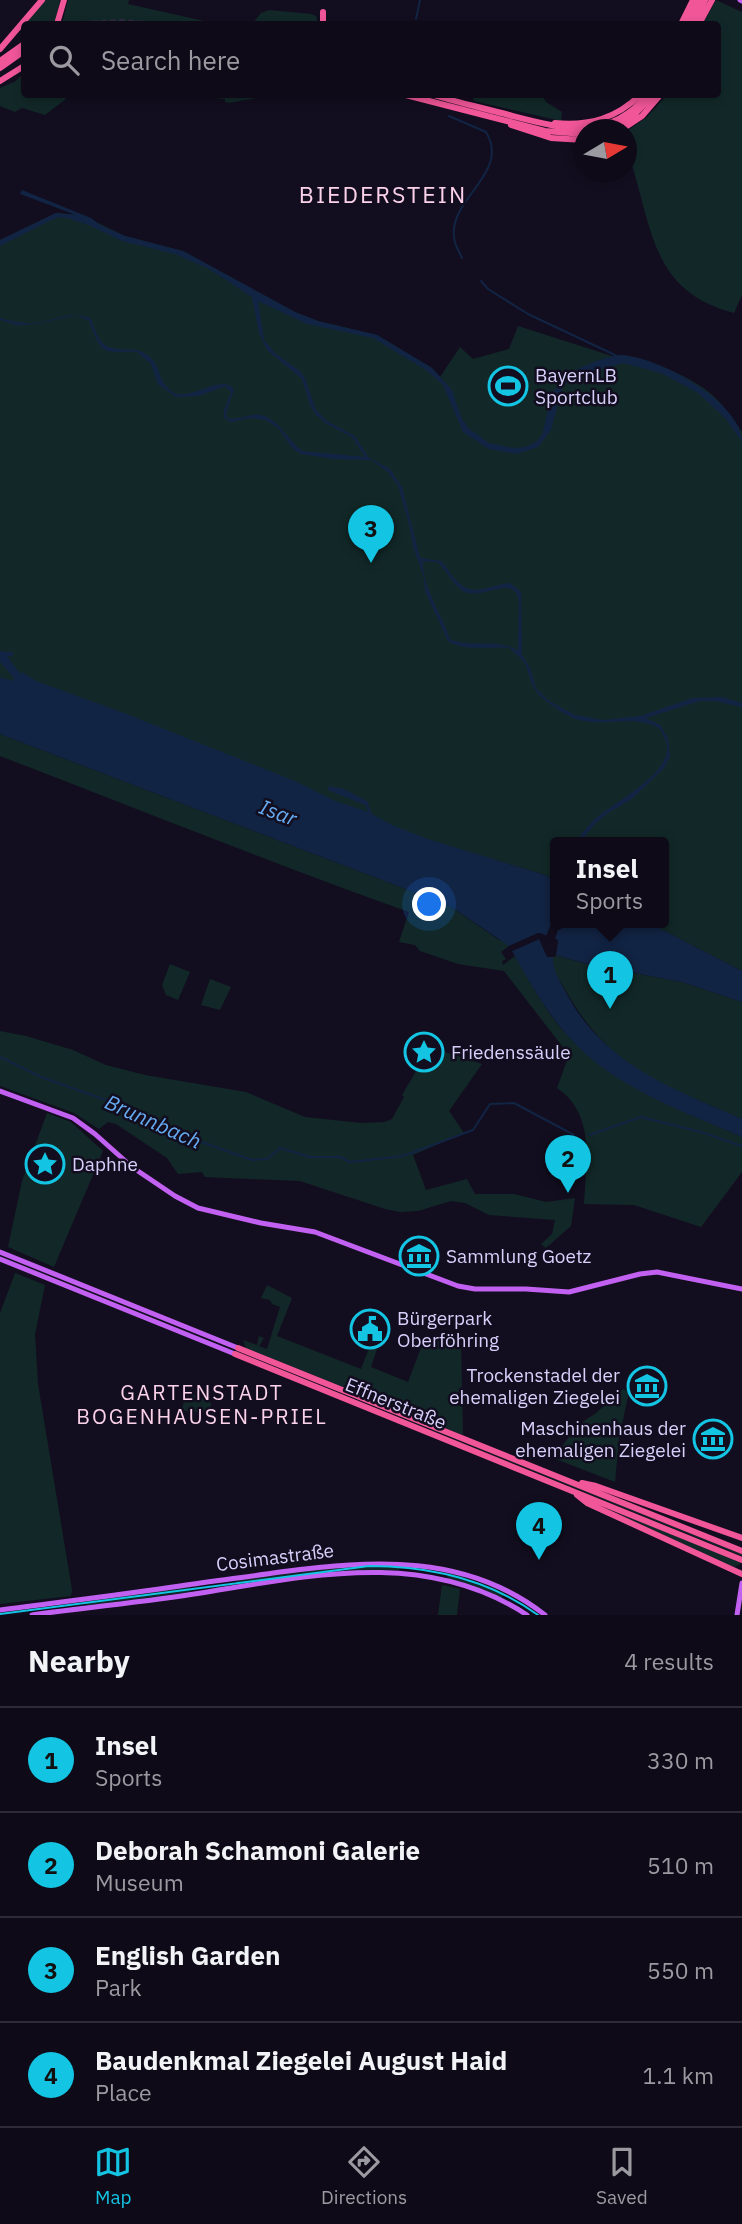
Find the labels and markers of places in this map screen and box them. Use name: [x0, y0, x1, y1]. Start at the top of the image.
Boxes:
place label: BayernLB Sportclub: [535, 363, 618, 409]
sports icon: BayernLB Sportclub: [487, 365, 529, 407]
pin: 3: [348, 505, 394, 563]
pin: 1: [587, 951, 633, 1009]
place icon: Friedenssäule: [403, 1031, 445, 1073]
place label: Friedenssäule: [451, 1040, 571, 1064]
pin: 2: [545, 1135, 591, 1193]
place icon: Daphne: [24, 1143, 66, 1185]
place label: Daphne: [72, 1152, 138, 1176]
museum icon: Sammlung Goetz: [398, 1235, 440, 1277]
place label: Sammlung Goetz: [446, 1244, 592, 1268]
place label: Bürgerpark Oberföhring: [397, 1306, 499, 1352]
public building icon: Bürgerpark Oberföhring: [349, 1308, 391, 1350]
place label: Trockenstadel der ehemaligen Ziegelei: [449, 1363, 620, 1409]
museum icon: Trockenstadel der ehemaligen Ziegelei: [626, 1365, 668, 1407]
place label: Maschinenhaus der ehemaligen Ziegelei: [515, 1416, 686, 1462]
museum icon: Maschinenhaus der ehemaligen Ziegelei: [692, 1418, 734, 1460]
pin: 4: [516, 1502, 562, 1560]

